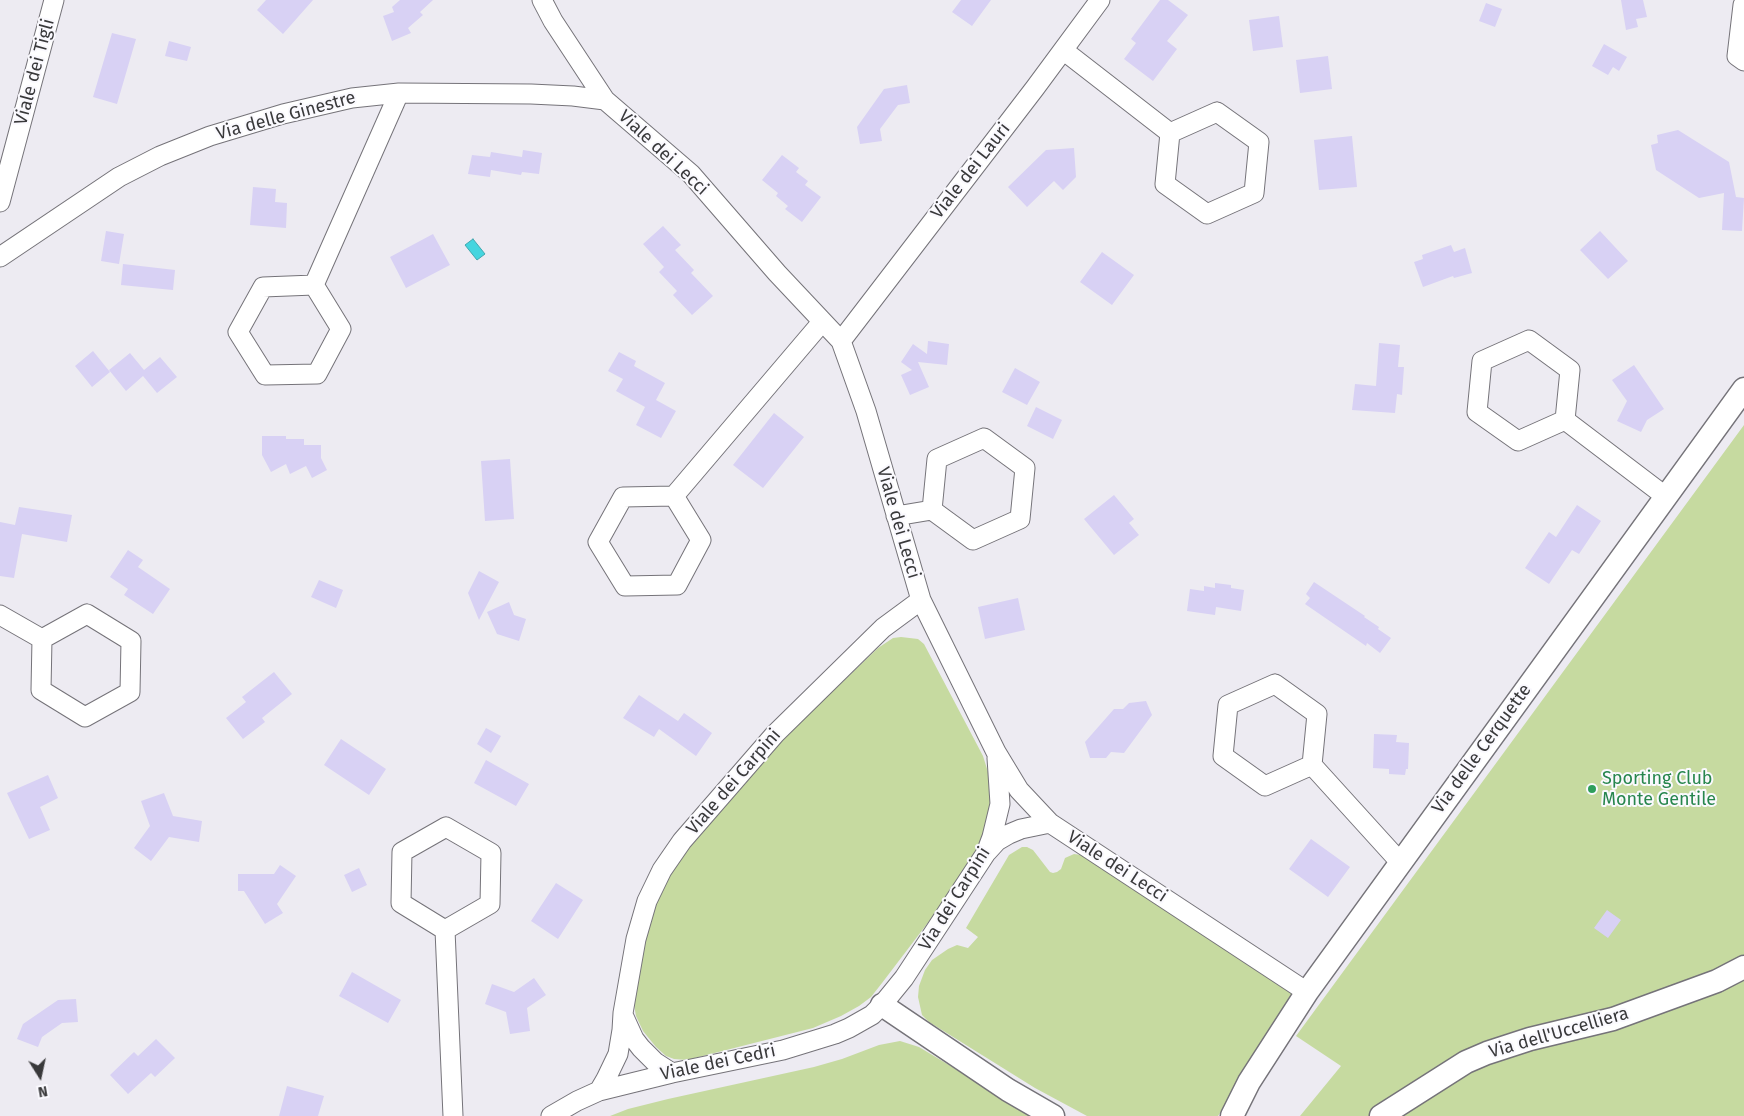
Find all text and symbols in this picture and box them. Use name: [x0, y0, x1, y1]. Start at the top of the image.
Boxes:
street label: Viale dei Tigli: [10, 17, 60, 127]
street label: Via delle Ginestre: [214, 87, 358, 145]
street label: Viale dei Lecci: [614, 106, 712, 200]
street label: Viale dei Lauri: [927, 119, 1015, 223]
street label: Viale dei Lecci: [872, 465, 924, 581]
street label: Via delle Cerquette: [1428, 680, 1536, 818]
street label: Viale dei Carpini: [682, 725, 786, 839]
place label: Sporting Club Monte Gentile: [1602, 768, 1716, 811]
marker: Sporting Club Monte Gentile: [1586, 783, 1598, 795]
street label: Viale dei Lecci: [1063, 827, 1171, 907]
street label: Via dei Carpini: [915, 843, 995, 955]
street label: Via dell'Uccelliera: [1487, 1003, 1631, 1063]
street label: Viale dei Cedri: [658, 1040, 778, 1086]
north arrow: [15, 1051, 65, 1101]
text: N: [37, 1082, 49, 1100]

